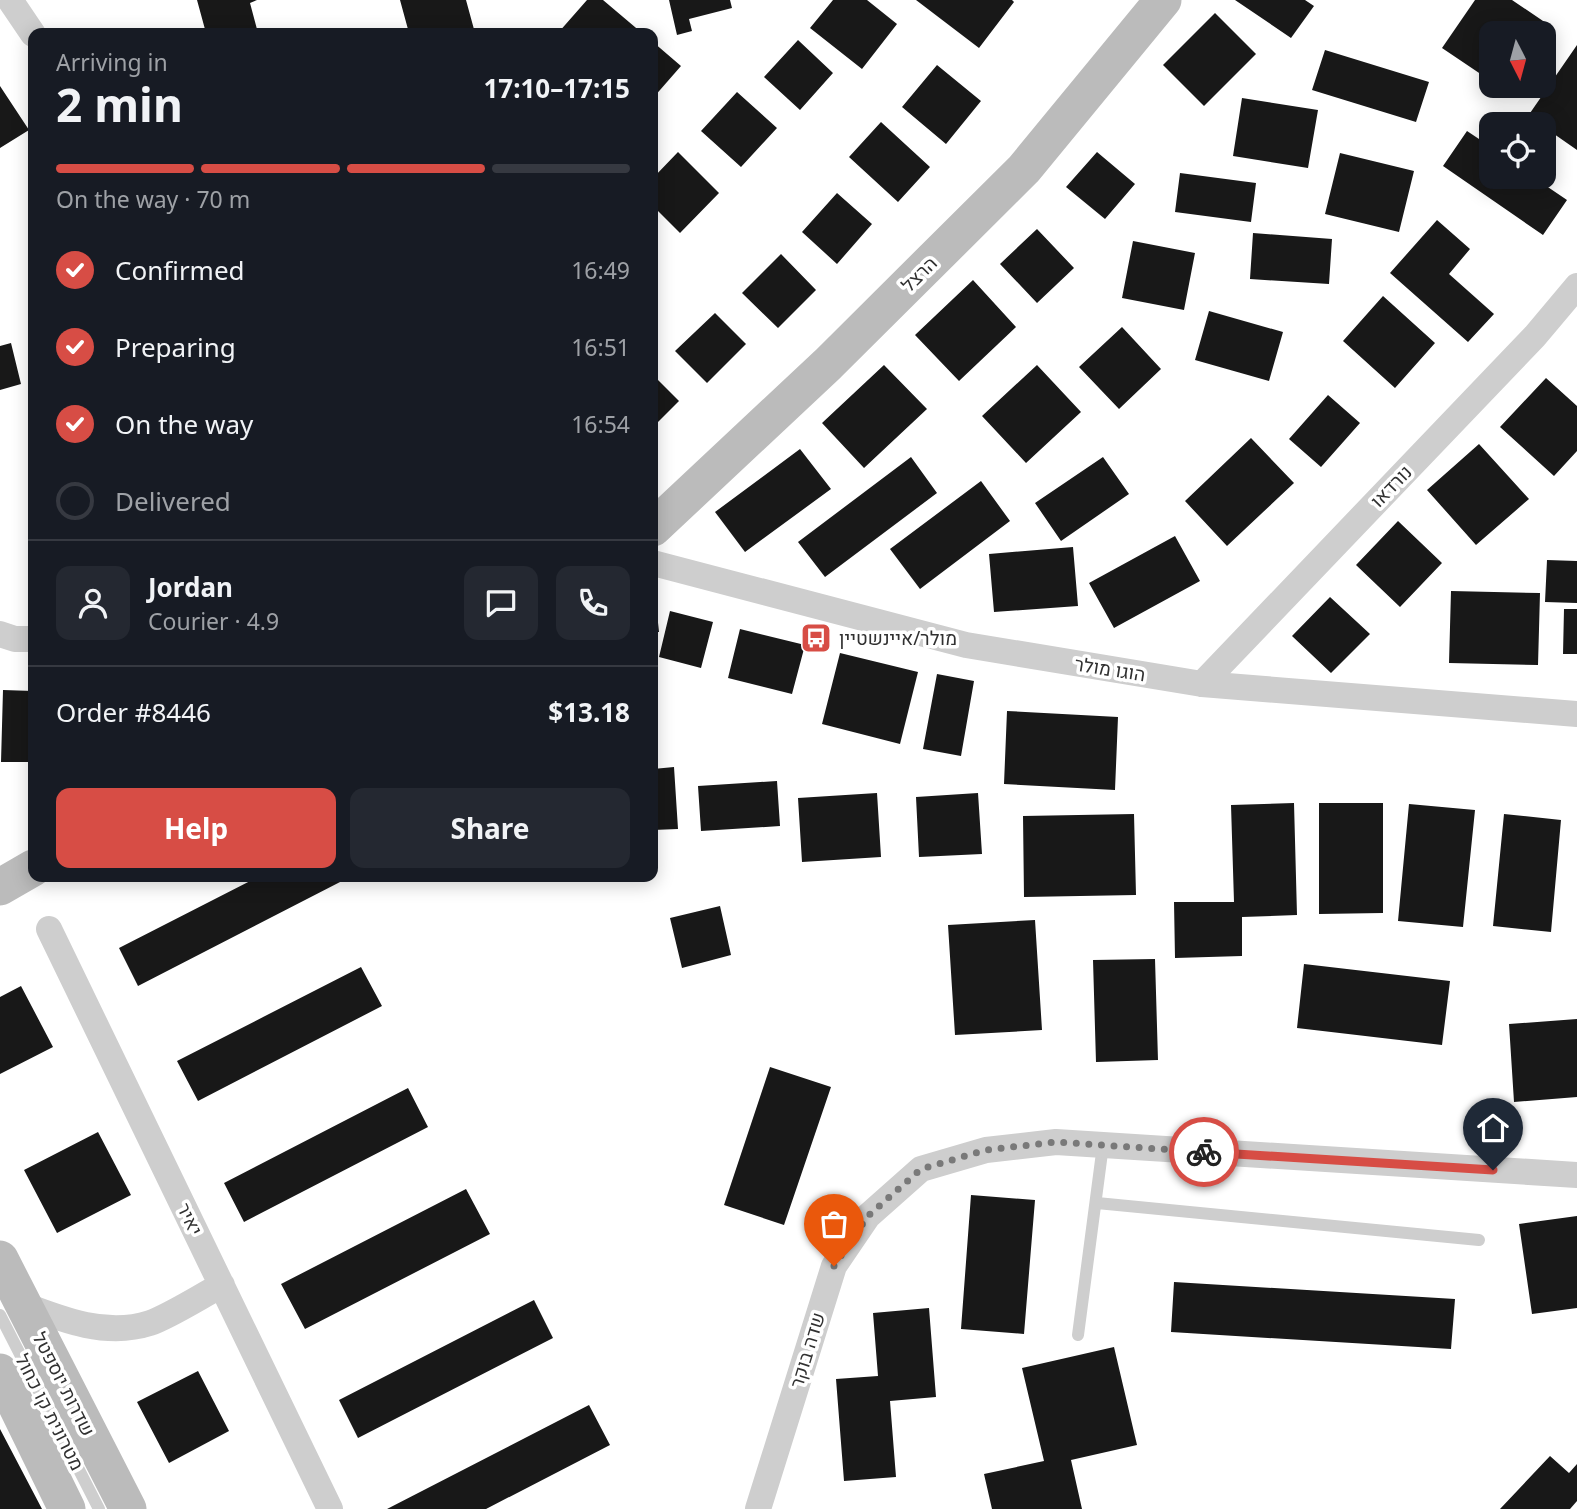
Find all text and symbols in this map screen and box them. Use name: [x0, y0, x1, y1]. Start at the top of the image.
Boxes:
north arrow: [1479, 21, 1556, 98]
map controls: [1479, 21, 1556, 189]
text: Arriving in: [56, 46, 168, 78]
text: 17:10–17:15: [483, 70, 630, 106]
text: 2 min: [56, 73, 183, 135]
button: locate: [1479, 112, 1556, 189]
text: On the way · 70 m: [56, 183, 250, 215]
street label: הרצל: [895, 250, 943, 298]
icon: check: [56, 251, 94, 289]
text: Confirmed: [115, 252, 245, 288]
text: 16:49: [571, 254, 630, 286]
icon: check: [56, 328, 94, 366]
text: Preparing: [115, 329, 236, 365]
text: 16:51: [571, 331, 630, 363]
icon: check: [56, 405, 94, 443]
text: On the way: [115, 406, 253, 442]
text: 16:54: [571, 408, 630, 440]
street label: נורדאו: [1364, 459, 1418, 513]
text: Delivered: [115, 483, 231, 519]
button: person: [56, 566, 130, 640]
button: chat: [464, 566, 538, 640]
button: phone: [556, 566, 630, 640]
text: Jordan: [148, 569, 233, 605]
text: Courier · 4.9: [148, 605, 279, 637]
bus stop icon: מולר/איינשטיין: [799, 621, 833, 655]
place label: מולר/איינשטיין: [839, 625, 957, 651]
street label: הוגו מולר: [1073, 651, 1147, 687]
text: Order #8446: [56, 694, 211, 730]
text: $13.18: [548, 694, 630, 730]
button: Help: [56, 788, 336, 868]
button: Share: [350, 788, 630, 868]
pin: [1463, 1098, 1523, 1170]
icon: home: [1474, 1109, 1512, 1147]
courier: [1169, 1117, 1239, 1187]
icon: bike: [1185, 1133, 1223, 1171]
pin: [804, 1194, 864, 1266]
street label: יאיר: [171, 1198, 209, 1240]
icon: bag: [815, 1205, 853, 1243]
street label: שדה בוקר: [783, 1309, 831, 1391]
street label: שדרות יוספטל: [27, 1328, 101, 1440]
street label: מטרונית קו כחול: [9, 1349, 91, 1475]

